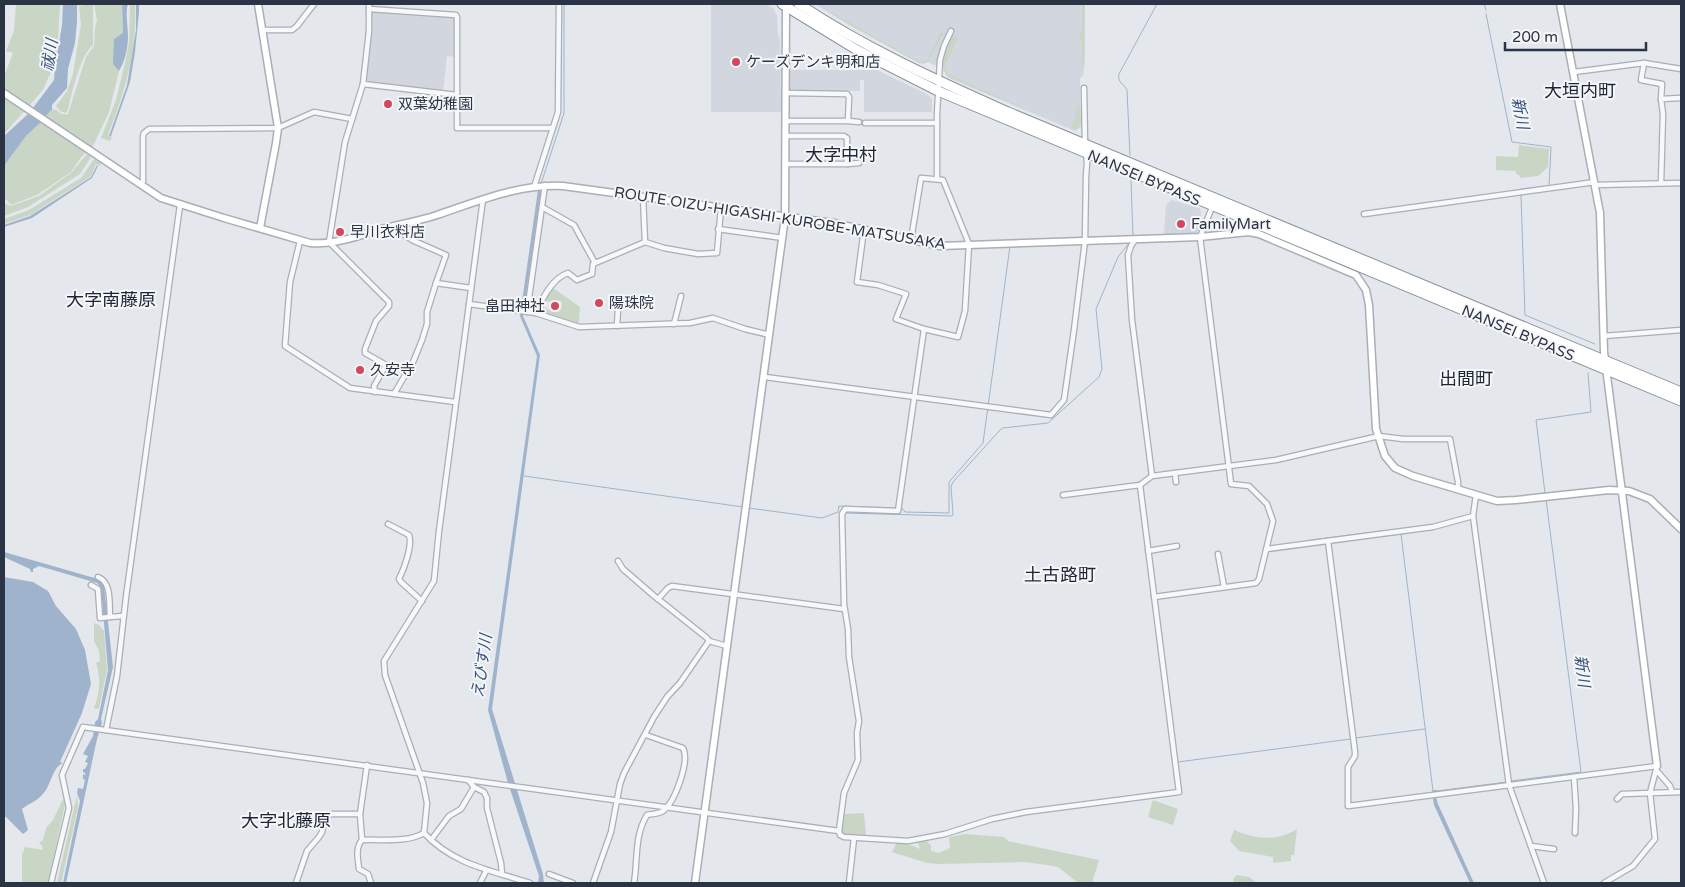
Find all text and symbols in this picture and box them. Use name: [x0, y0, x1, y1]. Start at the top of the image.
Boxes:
scale bar: [1505, 20, 1646, 52]
text: 200 m: [1512, 28, 1558, 46]
water label: 祓川: [38, 36, 63, 73]
place label: ケーズデンキ明和店: [746, 53, 880, 71]
marker: ケーズデンキ明和店: [730, 56, 742, 68]
district label: 大垣内町: [1544, 80, 1616, 102]
place label: 双葉幼稚園: [398, 95, 473, 113]
water label: 新川: [1507, 96, 1533, 133]
marker: 双葉幼稚園: [382, 98, 394, 110]
district label: 大字中村: [805, 144, 877, 166]
street label: NANSEI BYPASS: [1085, 146, 1203, 210]
street label: ROUTE OIZU-HIGASHI-KUROBE-MATSUSAKA: [613, 183, 947, 253]
place label: FamilyMart: [1191, 215, 1271, 233]
marker: FamilyMart: [1175, 218, 1187, 230]
place label: 早川衣料店: [350, 223, 425, 241]
marker: 早川衣料店: [334, 226, 346, 238]
district label: 大字南藤原: [66, 289, 156, 311]
place label: 陽珠院: [609, 294, 654, 312]
place label: 畠田神社: [485, 297, 545, 315]
marker: 陽珠院: [593, 297, 605, 309]
marker: 畠田神社: [549, 300, 561, 312]
street label: NANSEI BYPASS: [1459, 301, 1577, 365]
place label: 久安寺: [370, 361, 415, 379]
marker: 久安寺: [354, 364, 366, 376]
district label: 出間町: [1439, 368, 1493, 390]
district label: 土古路町: [1024, 564, 1096, 586]
water label: えびす川: [468, 631, 497, 699]
water label: 新川: [1570, 654, 1594, 690]
district label: 大字北藤原: [241, 810, 331, 832]

